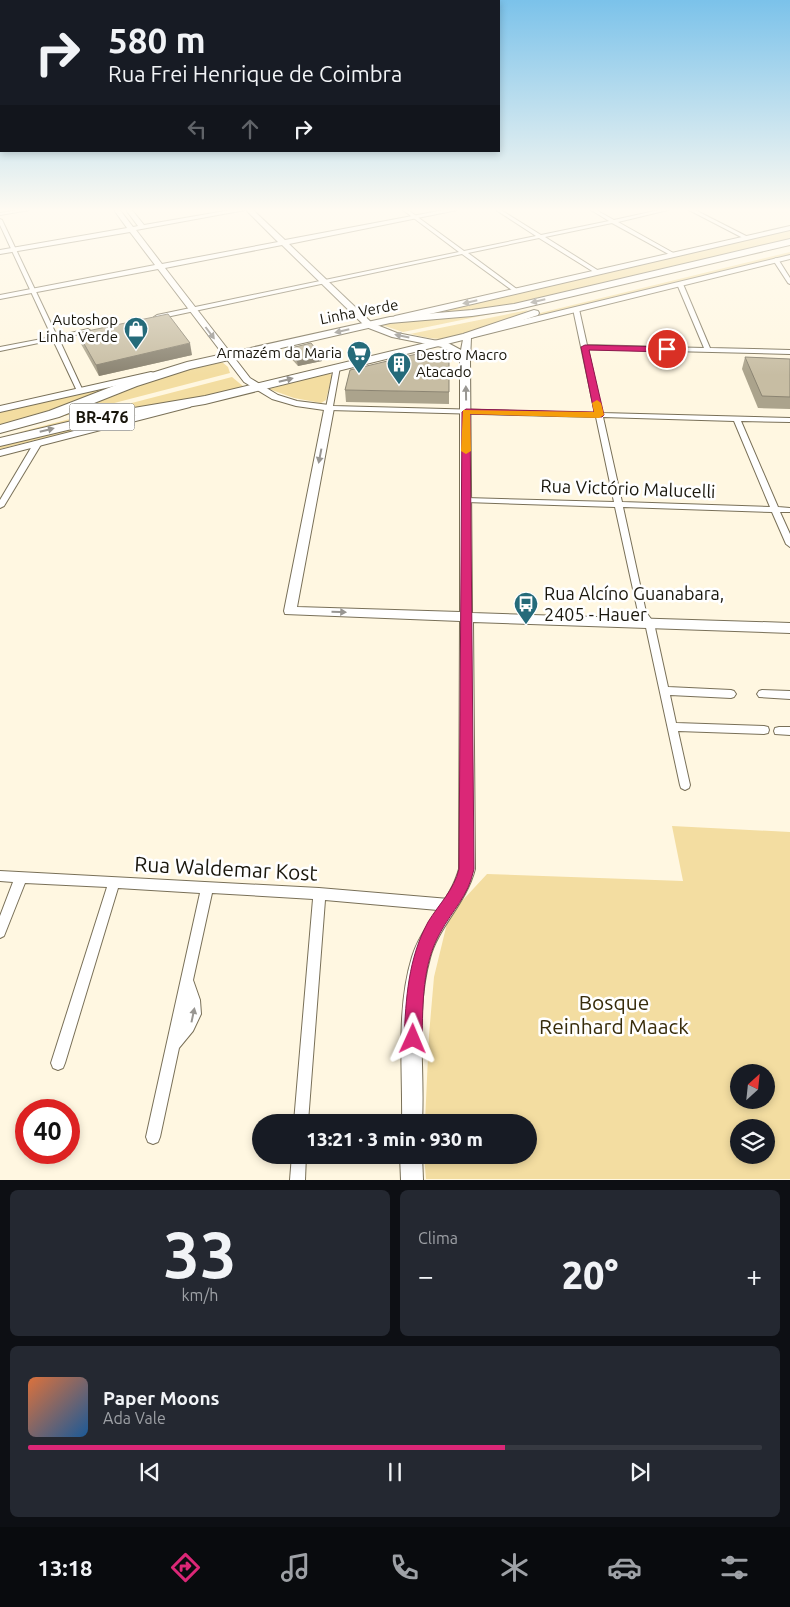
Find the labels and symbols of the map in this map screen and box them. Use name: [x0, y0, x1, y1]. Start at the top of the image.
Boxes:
street label: Linha Verde: [318, 296, 400, 327]
one-way arrow: [531, 297, 546, 305]
one-way arrow: [462, 298, 477, 306]
place label: Autoshop Linha Verde: [38, 311, 118, 345]
shop icon: Autoshop Linha Verde: [123, 316, 149, 350]
one-way arrow: [204, 326, 215, 339]
one-way arrow: [335, 327, 350, 335]
pin: [646, 328, 688, 370]
one-way arrow: [393, 332, 409, 340]
supermarket icon: Armazém da Maria: [346, 340, 372, 374]
place label: Armazém da Maria: [217, 344, 342, 361]
place label: Destro Macro Atacado: [416, 346, 507, 380]
building icon: Destro Macro Atacado: [386, 351, 412, 385]
one-way arrow: [279, 376, 294, 384]
one-way arrow: [462, 385, 470, 401]
road number: BR-476: [70, 404, 134, 431]
one-way arrow: [40, 426, 55, 434]
one-way arrow: [315, 448, 323, 464]
street label: Rua Victório Malucelli: [540, 475, 716, 501]
place label: Rua Alcíno Guanabara, 2405 - Hauer: [544, 583, 724, 624]
bus stop icon: Rua Alcíno Guanabara, 2405 - Hauer: [513, 591, 539, 625]
one-way arrow: [331, 609, 347, 617]
street label: Rua Waldemar Kost: [134, 851, 318, 885]
park label: Bosque Reinhard Maack: [539, 990, 689, 1038]
one-way arrow: [190, 1007, 198, 1023]
position arrow: [386, 1012, 438, 1064]
north arrow: [730, 1064, 775, 1109]
speed limit sign: 40: [15, 1099, 80, 1164]

